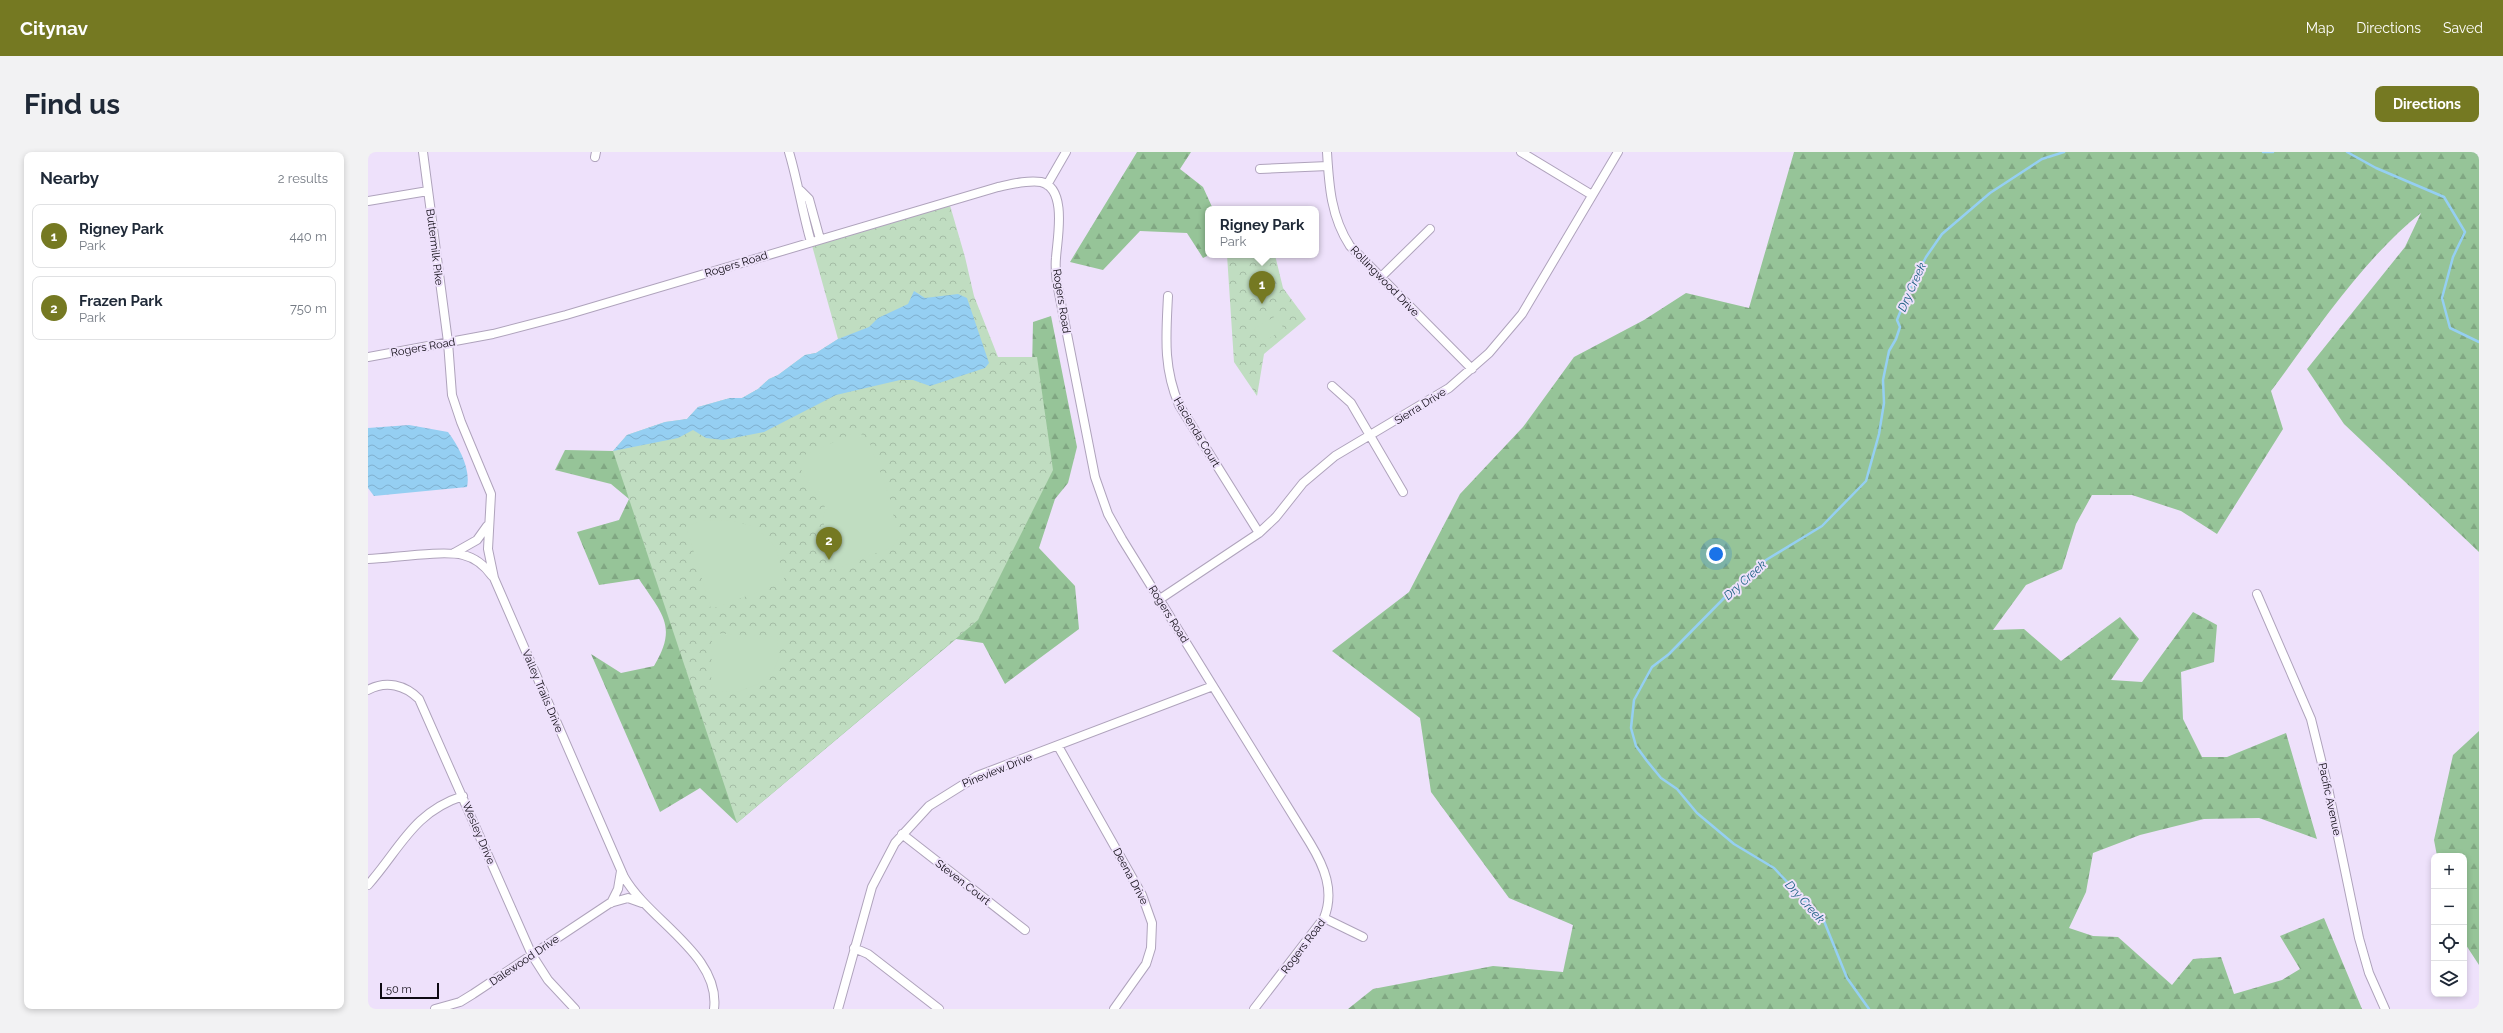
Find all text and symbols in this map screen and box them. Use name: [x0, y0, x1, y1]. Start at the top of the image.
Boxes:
text: Citynav: [20, 17, 88, 39]
text: Map: [2306, 20, 2334, 36]
text: Directions: [2356, 20, 2421, 36]
text: Saved: [2443, 20, 2483, 36]
button: Directions: [2375, 86, 2479, 122]
text: Find us: [24, 88, 120, 121]
text: Nearby: [40, 168, 99, 188]
text: 2 results: [278, 171, 328, 186]
popup: [1205, 206, 1319, 258]
street label: Buttermilk Pike: [423, 208, 446, 287]
text: Rigney Park: [1220, 216, 1304, 234]
text: Rigney Park: [79, 220, 164, 238]
text: 1: [51, 229, 57, 244]
text: 440 m: [290, 229, 327, 244]
text: Park: [1220, 234, 1246, 249]
text: Park: [79, 238, 106, 253]
street label: Rollingwood Drive: [1348, 243, 1422, 320]
street label: Rogers Road: [703, 249, 769, 280]
water label: Dry Creek: [1895, 260, 1929, 314]
street label: Rogers Road: [1050, 268, 1073, 334]
pin: 1: [1249, 271, 1275, 304]
text: Frazen Park: [79, 292, 163, 310]
text: 2: [50, 301, 58, 316]
text: 750 m: [290, 301, 327, 316]
text: Park: [79, 310, 106, 325]
street label: Rogers Road: [390, 335, 456, 360]
street label: Sierra Drive: [1392, 385, 1449, 427]
street label: Hacienda Court: [1171, 395, 1223, 470]
pin: 2: [816, 527, 842, 560]
your location: [1706, 544, 1726, 564]
water label: Dry Creek: [1721, 557, 1769, 603]
street label: Rogers Road: [1146, 583, 1191, 645]
street label: Valley Trails Drive: [519, 648, 566, 735]
street label: Pineview Drive: [960, 750, 1035, 790]
street label: Pacific Avenue: [2315, 762, 2344, 837]
street label: Wesley Drive: [460, 800, 498, 867]
street label: Deena Drive: [1110, 846, 1151, 907]
map controls: [2431, 853, 2467, 997]
button: +: [2431, 853, 2467, 889]
street label: Steven Court: [933, 857, 993, 908]
water label: Dry Creek: [1782, 878, 1828, 926]
button: −: [2431, 889, 2467, 925]
street label: Rogers Road: [1279, 916, 1328, 976]
button: locate: [2431, 925, 2467, 961]
street label: Dalewood Drive: [487, 932, 562, 988]
button: layers: [2431, 961, 2467, 997]
scale bar: [380, 981, 439, 1000]
text: 50 m: [386, 983, 412, 996]

